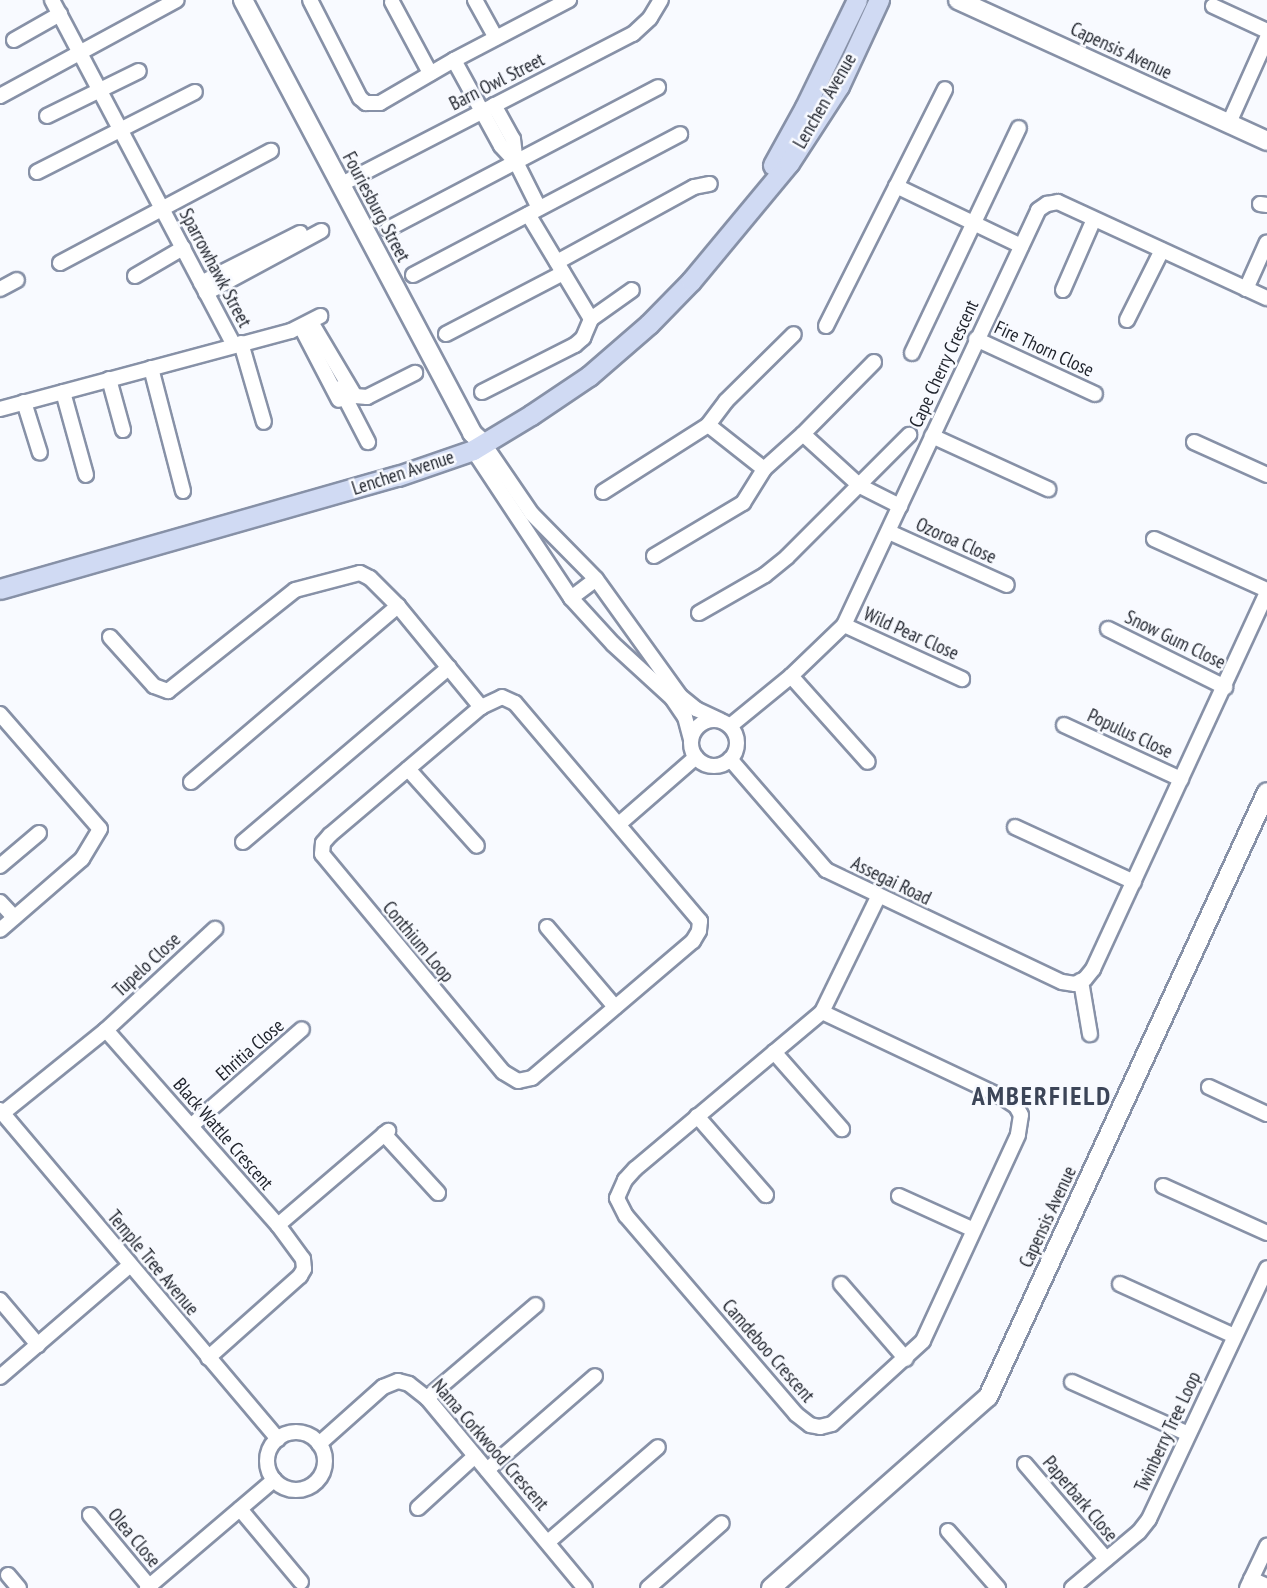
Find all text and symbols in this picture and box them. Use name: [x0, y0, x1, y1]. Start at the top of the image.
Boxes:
street label: Capensis Avenue: [1067, 18, 1175, 84]
street label: Barn Owl Street: [446, 48, 548, 116]
street label: Lenchen Avenue: [788, 49, 862, 153]
street label: Fouriesburg Street: [337, 148, 415, 266]
street label: Sparrowhawk Street: [174, 205, 256, 331]
street label: Cape Cherry Crescent: [904, 296, 984, 432]
street label: Fire Thorn Close: [991, 316, 1097, 382]
street label: Lenchen Avenue: [349, 446, 457, 500]
street label: Ozoroa Close: [912, 513, 1000, 569]
street label: Wild Pear Close: [860, 603, 962, 665]
street label: Snow Gum Close: [1121, 606, 1229, 674]
street label: Populus Close: [1084, 704, 1176, 764]
street label: Assegai Road: [847, 852, 935, 910]
street label: Conthium Loop: [378, 897, 458, 987]
street label: Tupelo Close: [109, 928, 185, 1002]
street label: Ehritia Close: [211, 1014, 289, 1086]
street label: Black Wattle Crescent: [168, 1073, 278, 1195]
district label: AMBERFIELD: [973, 1080, 1111, 1112]
street label: Capensis Avenue: [1015, 1163, 1081, 1271]
street label: Temple Tree Avenue: [102, 1205, 204, 1321]
street label: Camdeboo Crescent: [717, 1295, 819, 1407]
street label: Twinberry Tree Loop: [1130, 1368, 1206, 1496]
street label: Nama Corkwood Crescent: [427, 1375, 553, 1515]
street label: Paperbark Close: [1038, 1451, 1122, 1547]
street label: Olea Close: [103, 1504, 165, 1572]

